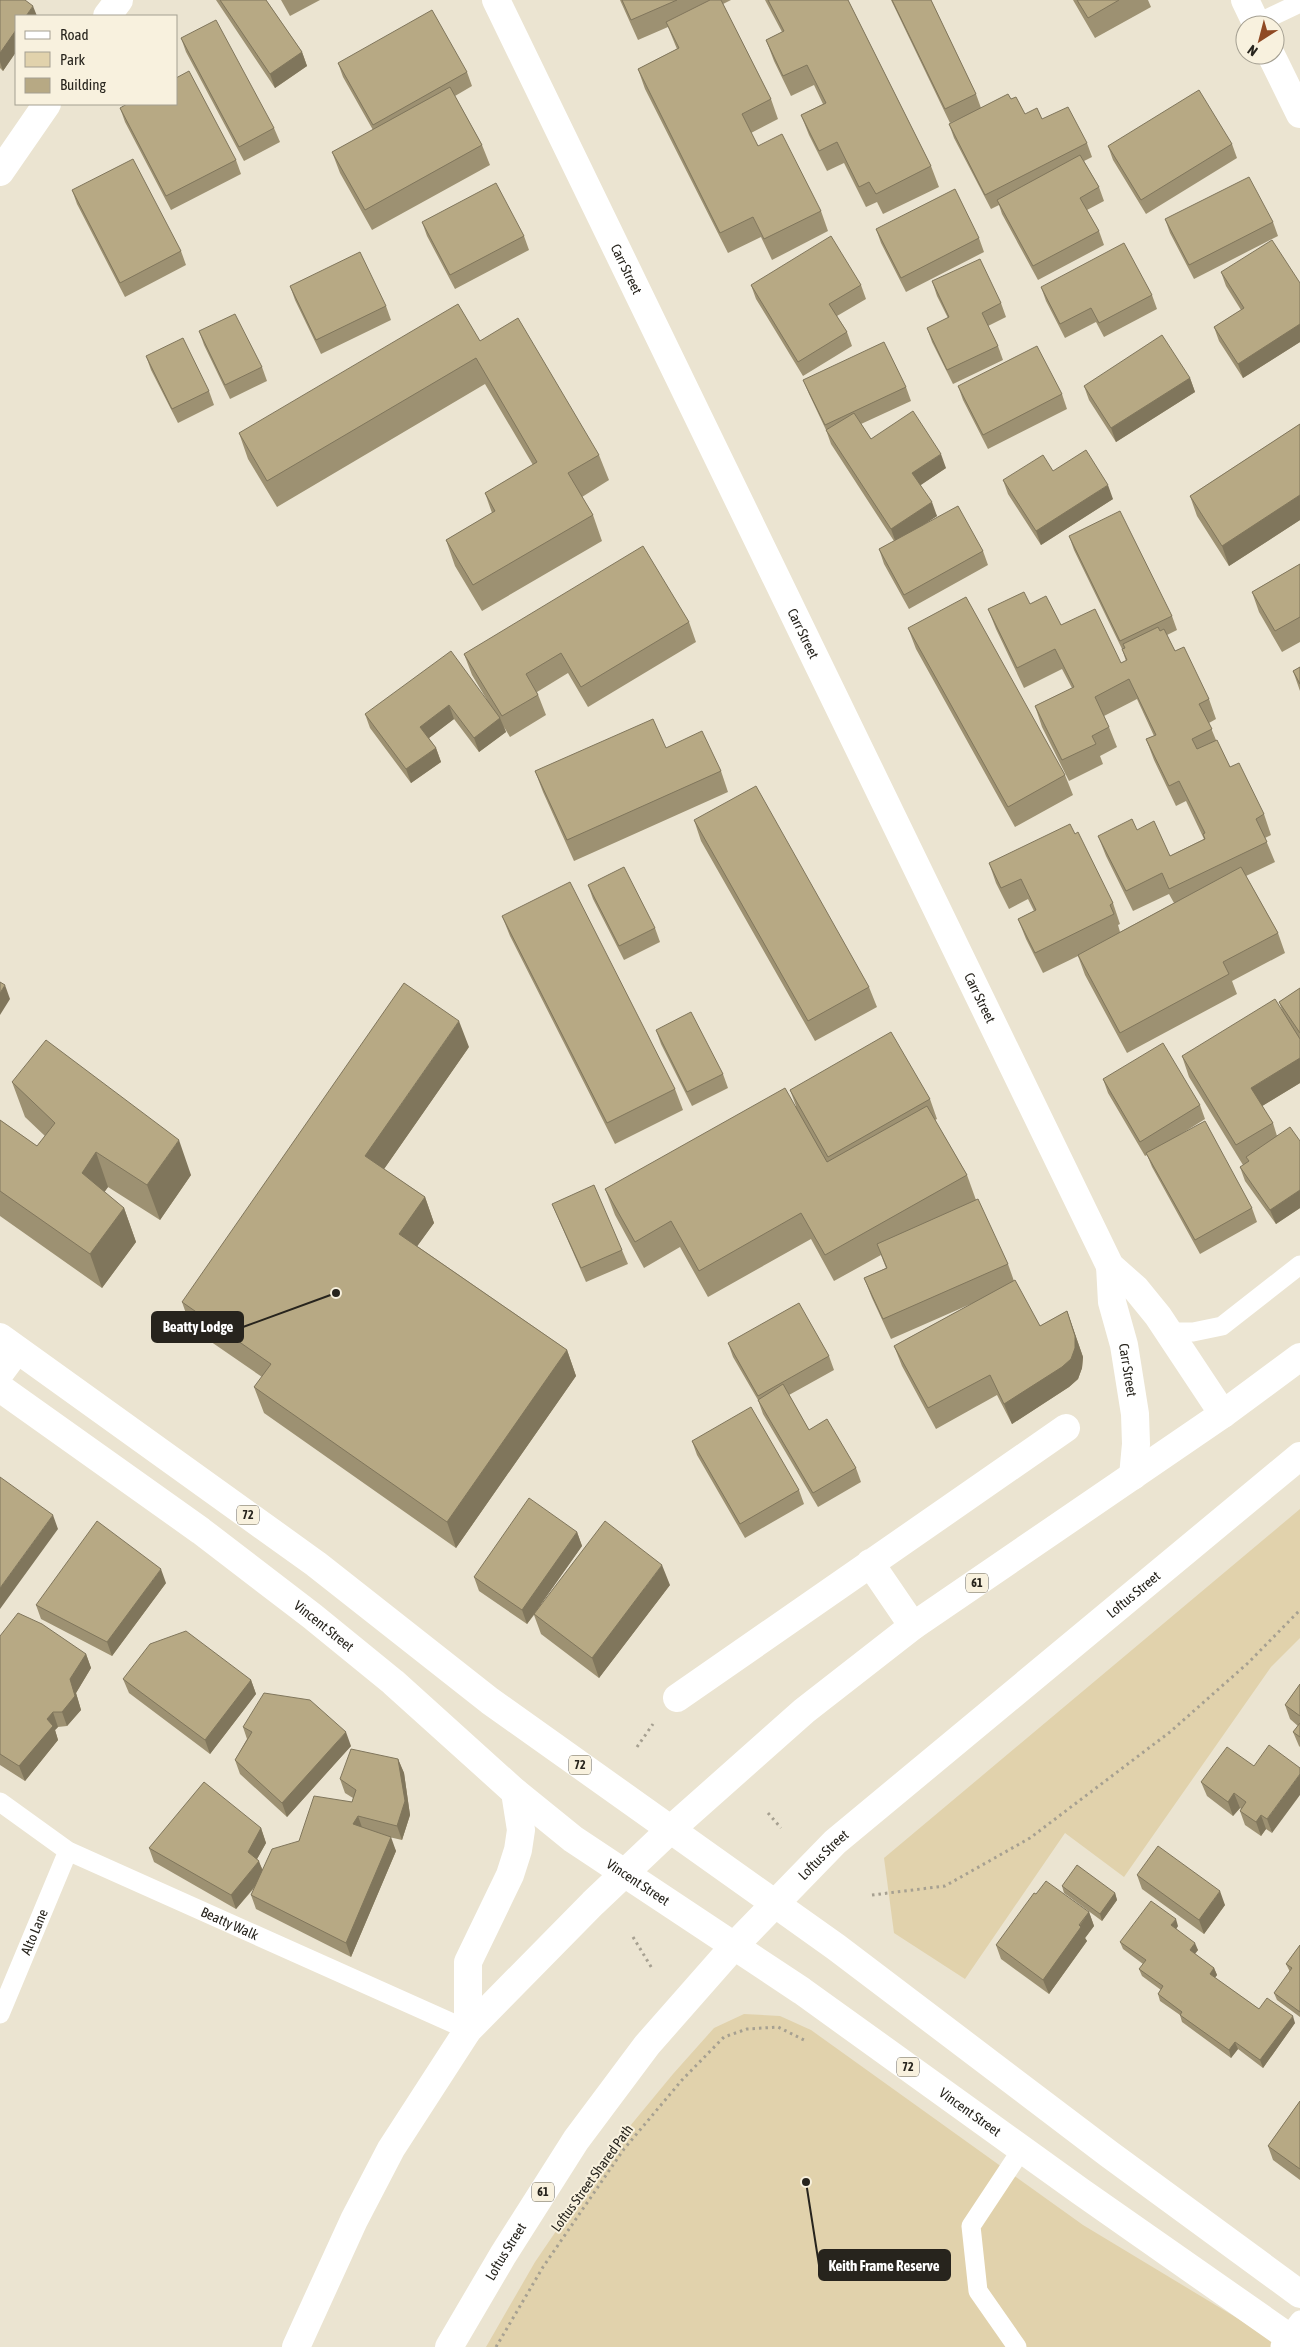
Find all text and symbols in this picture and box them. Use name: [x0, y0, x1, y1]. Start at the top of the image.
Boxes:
legend: [15, 15, 178, 105]
north arrow: [1235, 15, 1285, 65]
text: Road: [60, 26, 89, 43]
text: N: [1244, 42, 1260, 59]
text: Park: [60, 51, 85, 68]
text: Building: [60, 76, 106, 93]
street label: Carr Street: [608, 241, 645, 297]
street label: Carr Street: [784, 606, 822, 661]
street label: Carr Street: [961, 970, 999, 1026]
callout: Beatty Lodge: [152, 1312, 243, 1342]
text: Beatty Lodge: [163, 1318, 234, 1335]
street label: Carr Street: [1116, 1342, 1140, 1398]
road number: 72: [237, 1506, 259, 1524]
street label: Loftus Street: [1103, 1568, 1163, 1621]
road number: 61: [966, 1574, 988, 1592]
street label: Vincent Street: [291, 1597, 357, 1655]
road number: 72: [569, 1756, 591, 1774]
street label: Loftus Street: [795, 1826, 852, 1883]
street label: Vincent Street: [604, 1856, 672, 1909]
street label: Beatty Walk: [198, 1904, 261, 1943]
street label: Alto Lane: [18, 1907, 51, 1957]
road number: 72: [897, 2058, 919, 2076]
street label: Vincent Street: [936, 2085, 1004, 2140]
street label: Loftus Street Shared Path: [548, 2121, 636, 2235]
road number: 61: [532, 2182, 554, 2202]
street label: Loftus Street: [482, 2220, 529, 2283]
callout: Keith Frame Reserve: [819, 2250, 950, 2280]
text: Keith Frame Reserve: [828, 2257, 940, 2274]

